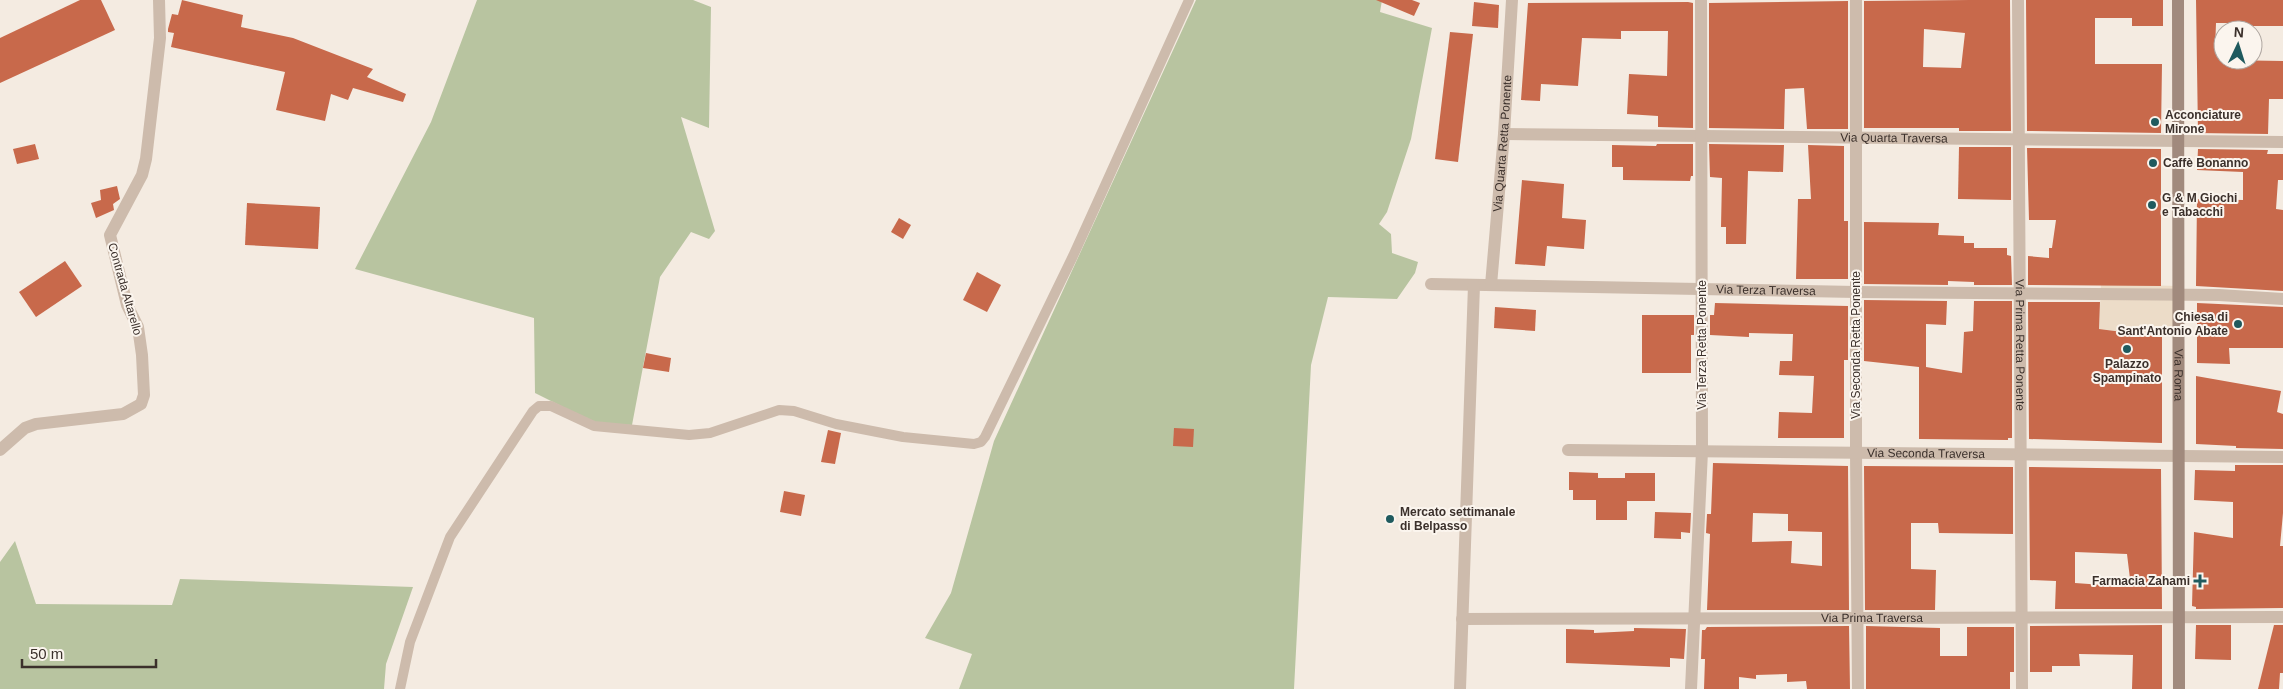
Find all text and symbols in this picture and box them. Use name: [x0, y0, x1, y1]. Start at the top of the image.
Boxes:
north arrow: [2213, 20, 2263, 70]
text: N: [2233, 24, 2245, 40]
street label: Via Quarta Retta Ponente: [1490, 74, 1515, 213]
place label: Acconciature Mirone: [2165, 108, 2241, 136]
marker: Acconciature Mirone: [2149, 116, 2161, 128]
street label: Via Quarta Traversa: [1840, 130, 1948, 146]
place label: Caffè Bonanno: [2163, 156, 2248, 170]
marker: Caffè Bonanno: [2147, 157, 2159, 169]
place label: G & M Giochi e Tabacchi: [2162, 191, 2237, 219]
marker: G & M Giochi e Tabacchi: [2146, 199, 2158, 211]
street label: Contrada Altarello: [105, 241, 145, 337]
street label: Via Seconda Retta Ponente: [1849, 271, 1863, 419]
street label: Via Prima Retta Ponente: [2013, 279, 2027, 411]
street label: Via Terza Retta Ponente: [1695, 280, 1709, 410]
street label: Via Terza Traversa: [1716, 282, 1816, 298]
place label: Chiesa di Sant'Antonio Abate: [2118, 310, 2228, 338]
marker: Chiesa di Sant'Antonio Abate: [2232, 318, 2244, 330]
marker: Palazzo Spampinato: [2121, 343, 2133, 355]
street label: Via Roma: [2172, 349, 2186, 402]
place label: Palazzo Spampinato: [2093, 357, 2161, 385]
street label: Via Seconda Traversa: [1867, 446, 1985, 461]
place label: Mercato settimanale di Belpasso: [1400, 505, 1516, 533]
marker: Mercato settimanale di Belpasso: [1384, 513, 1396, 525]
place label: Farmacia Zahami: [2092, 574, 2190, 588]
marker: Farmacia Zahami: [2194, 575, 2206, 587]
street label: Via Prima Traversa: [1821, 611, 1923, 625]
scale bar: [22, 636, 156, 668]
text: 50 m: [30, 645, 63, 662]

